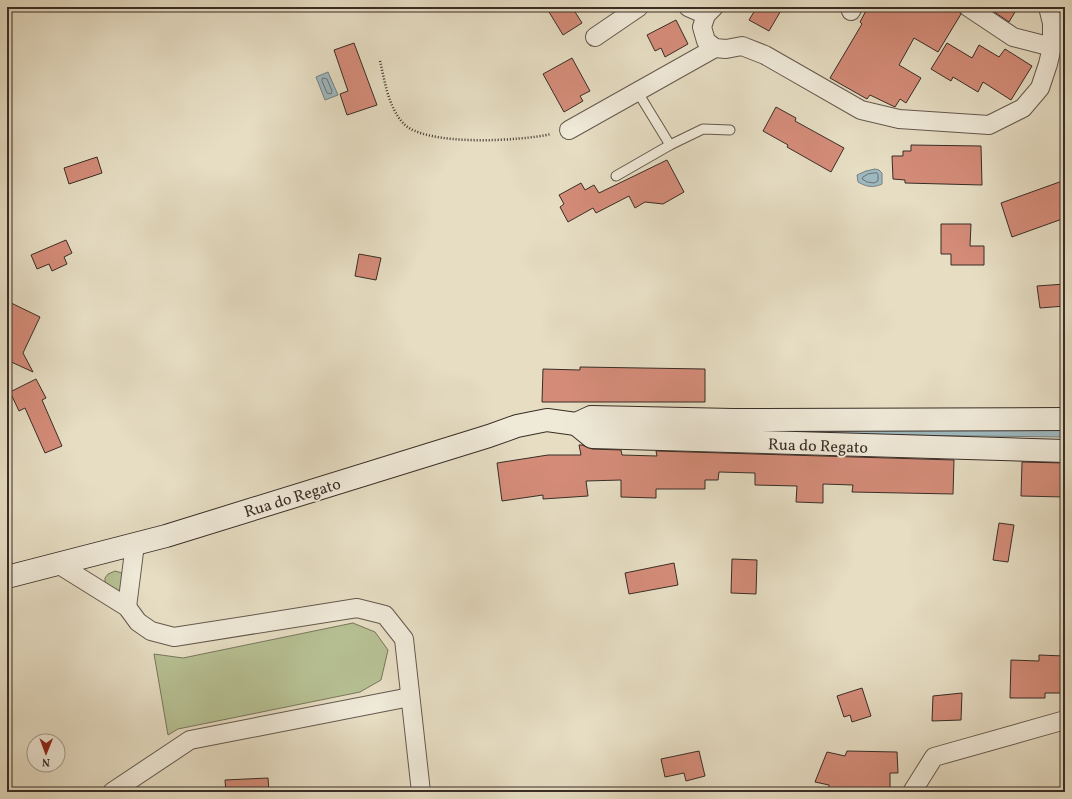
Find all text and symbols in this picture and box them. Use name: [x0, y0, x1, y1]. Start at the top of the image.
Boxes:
street label: Rua do Regato: [768, 434, 868, 460]
street label: Rua do Regato: [242, 474, 344, 524]
north arrow: [26, 733, 66, 773]
text: N: [42, 754, 50, 769]

